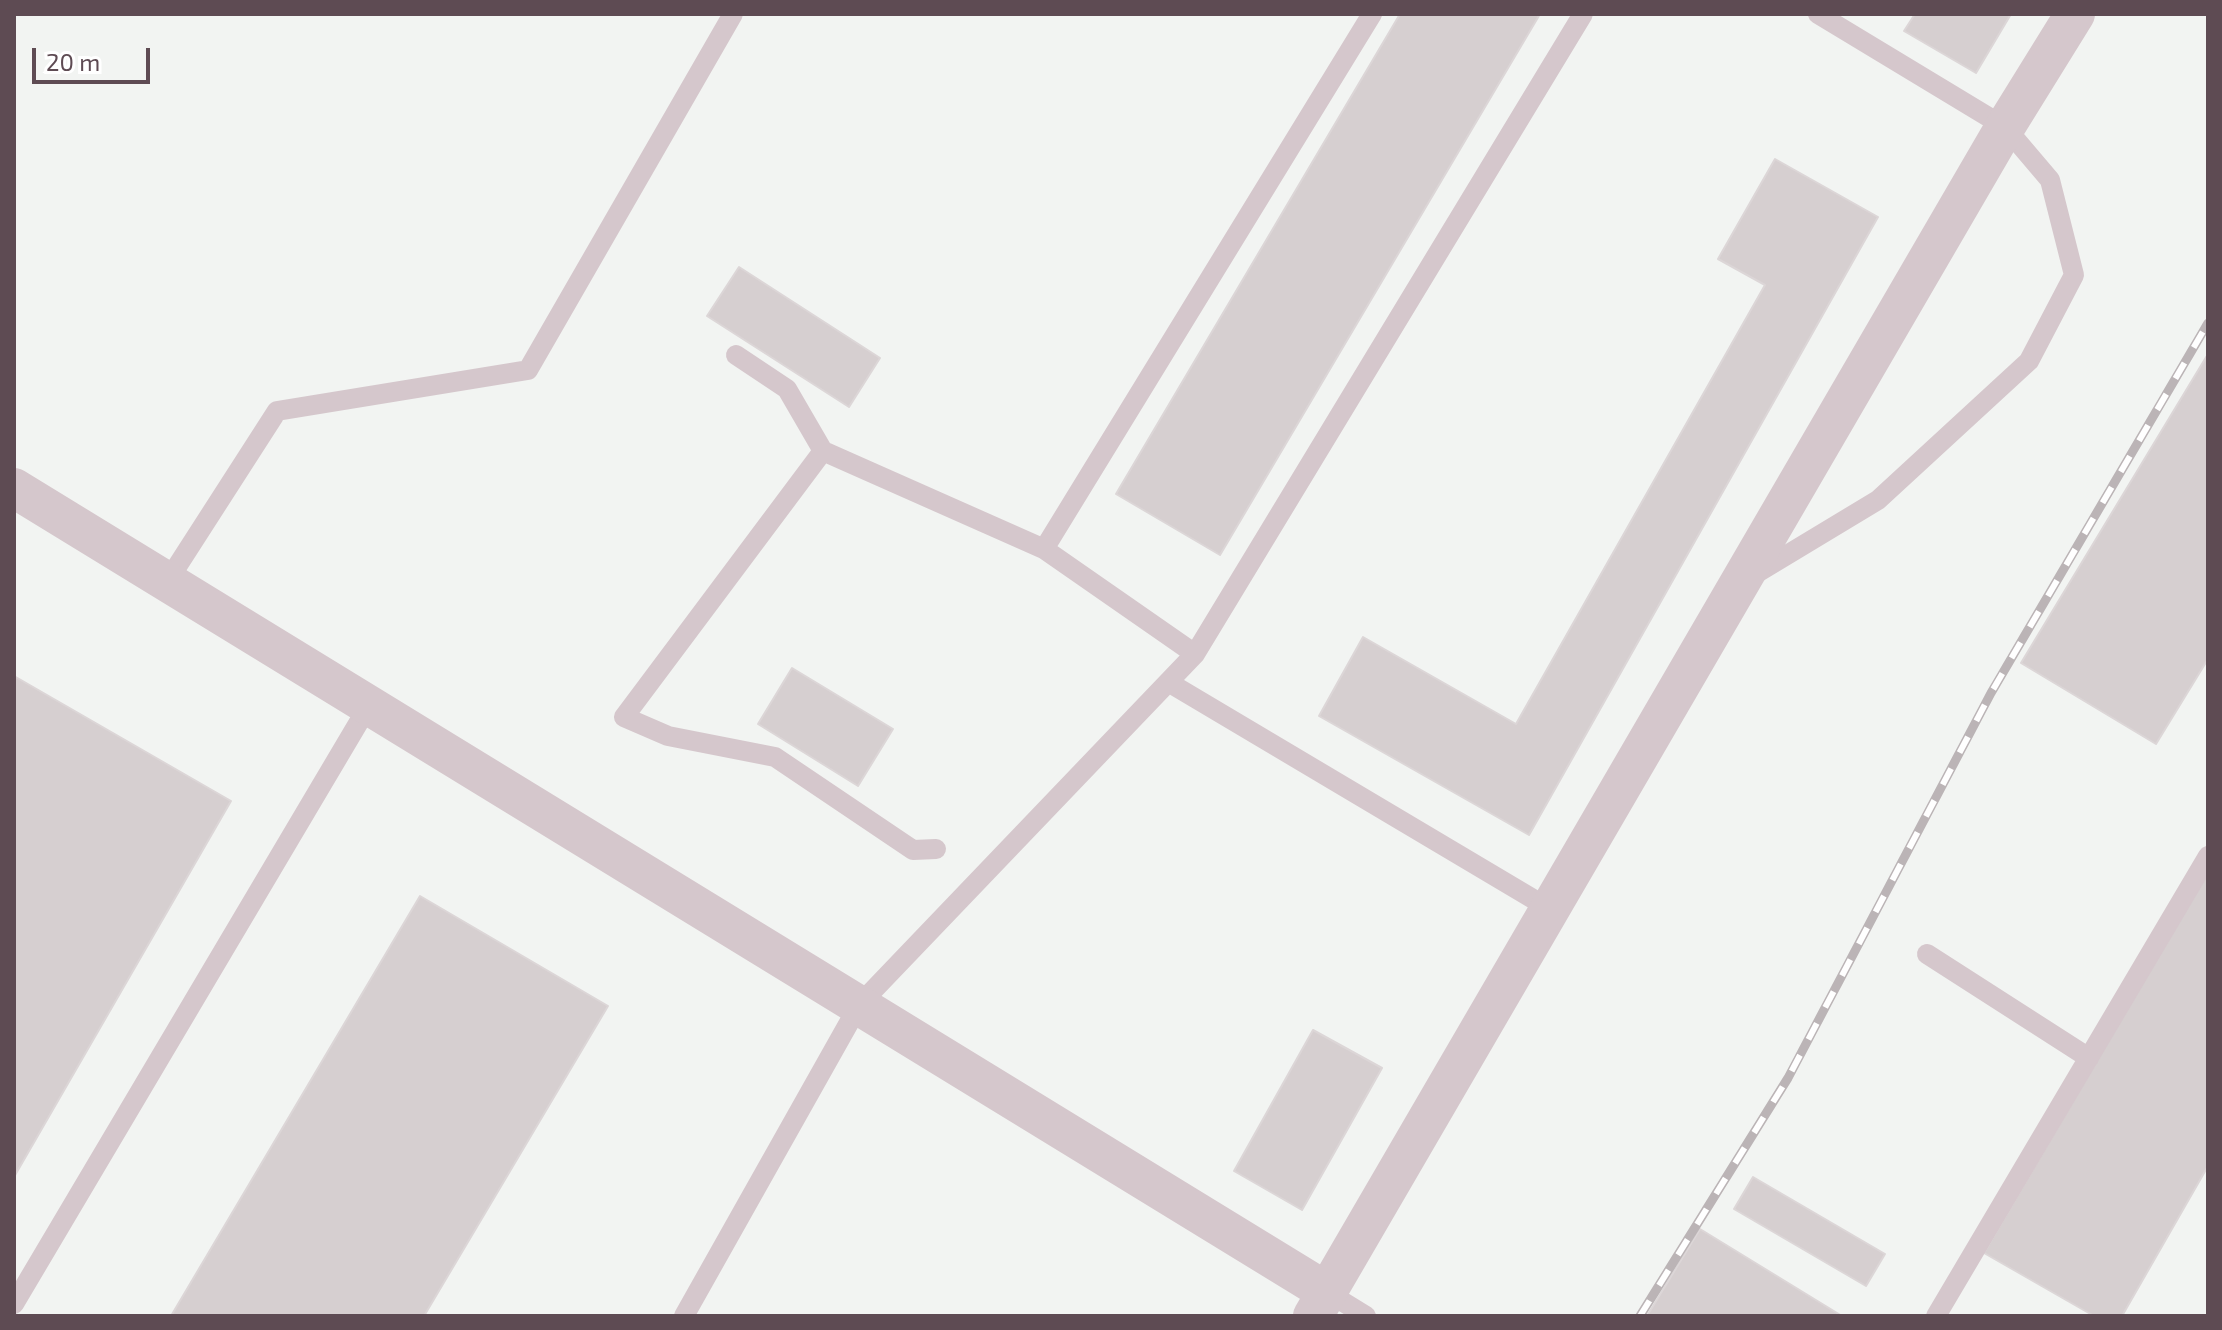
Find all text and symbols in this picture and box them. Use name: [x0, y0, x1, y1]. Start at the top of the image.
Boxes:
scale bar: [36, 32, 154, 82]
text: 20 m: [46, 47, 100, 76]

